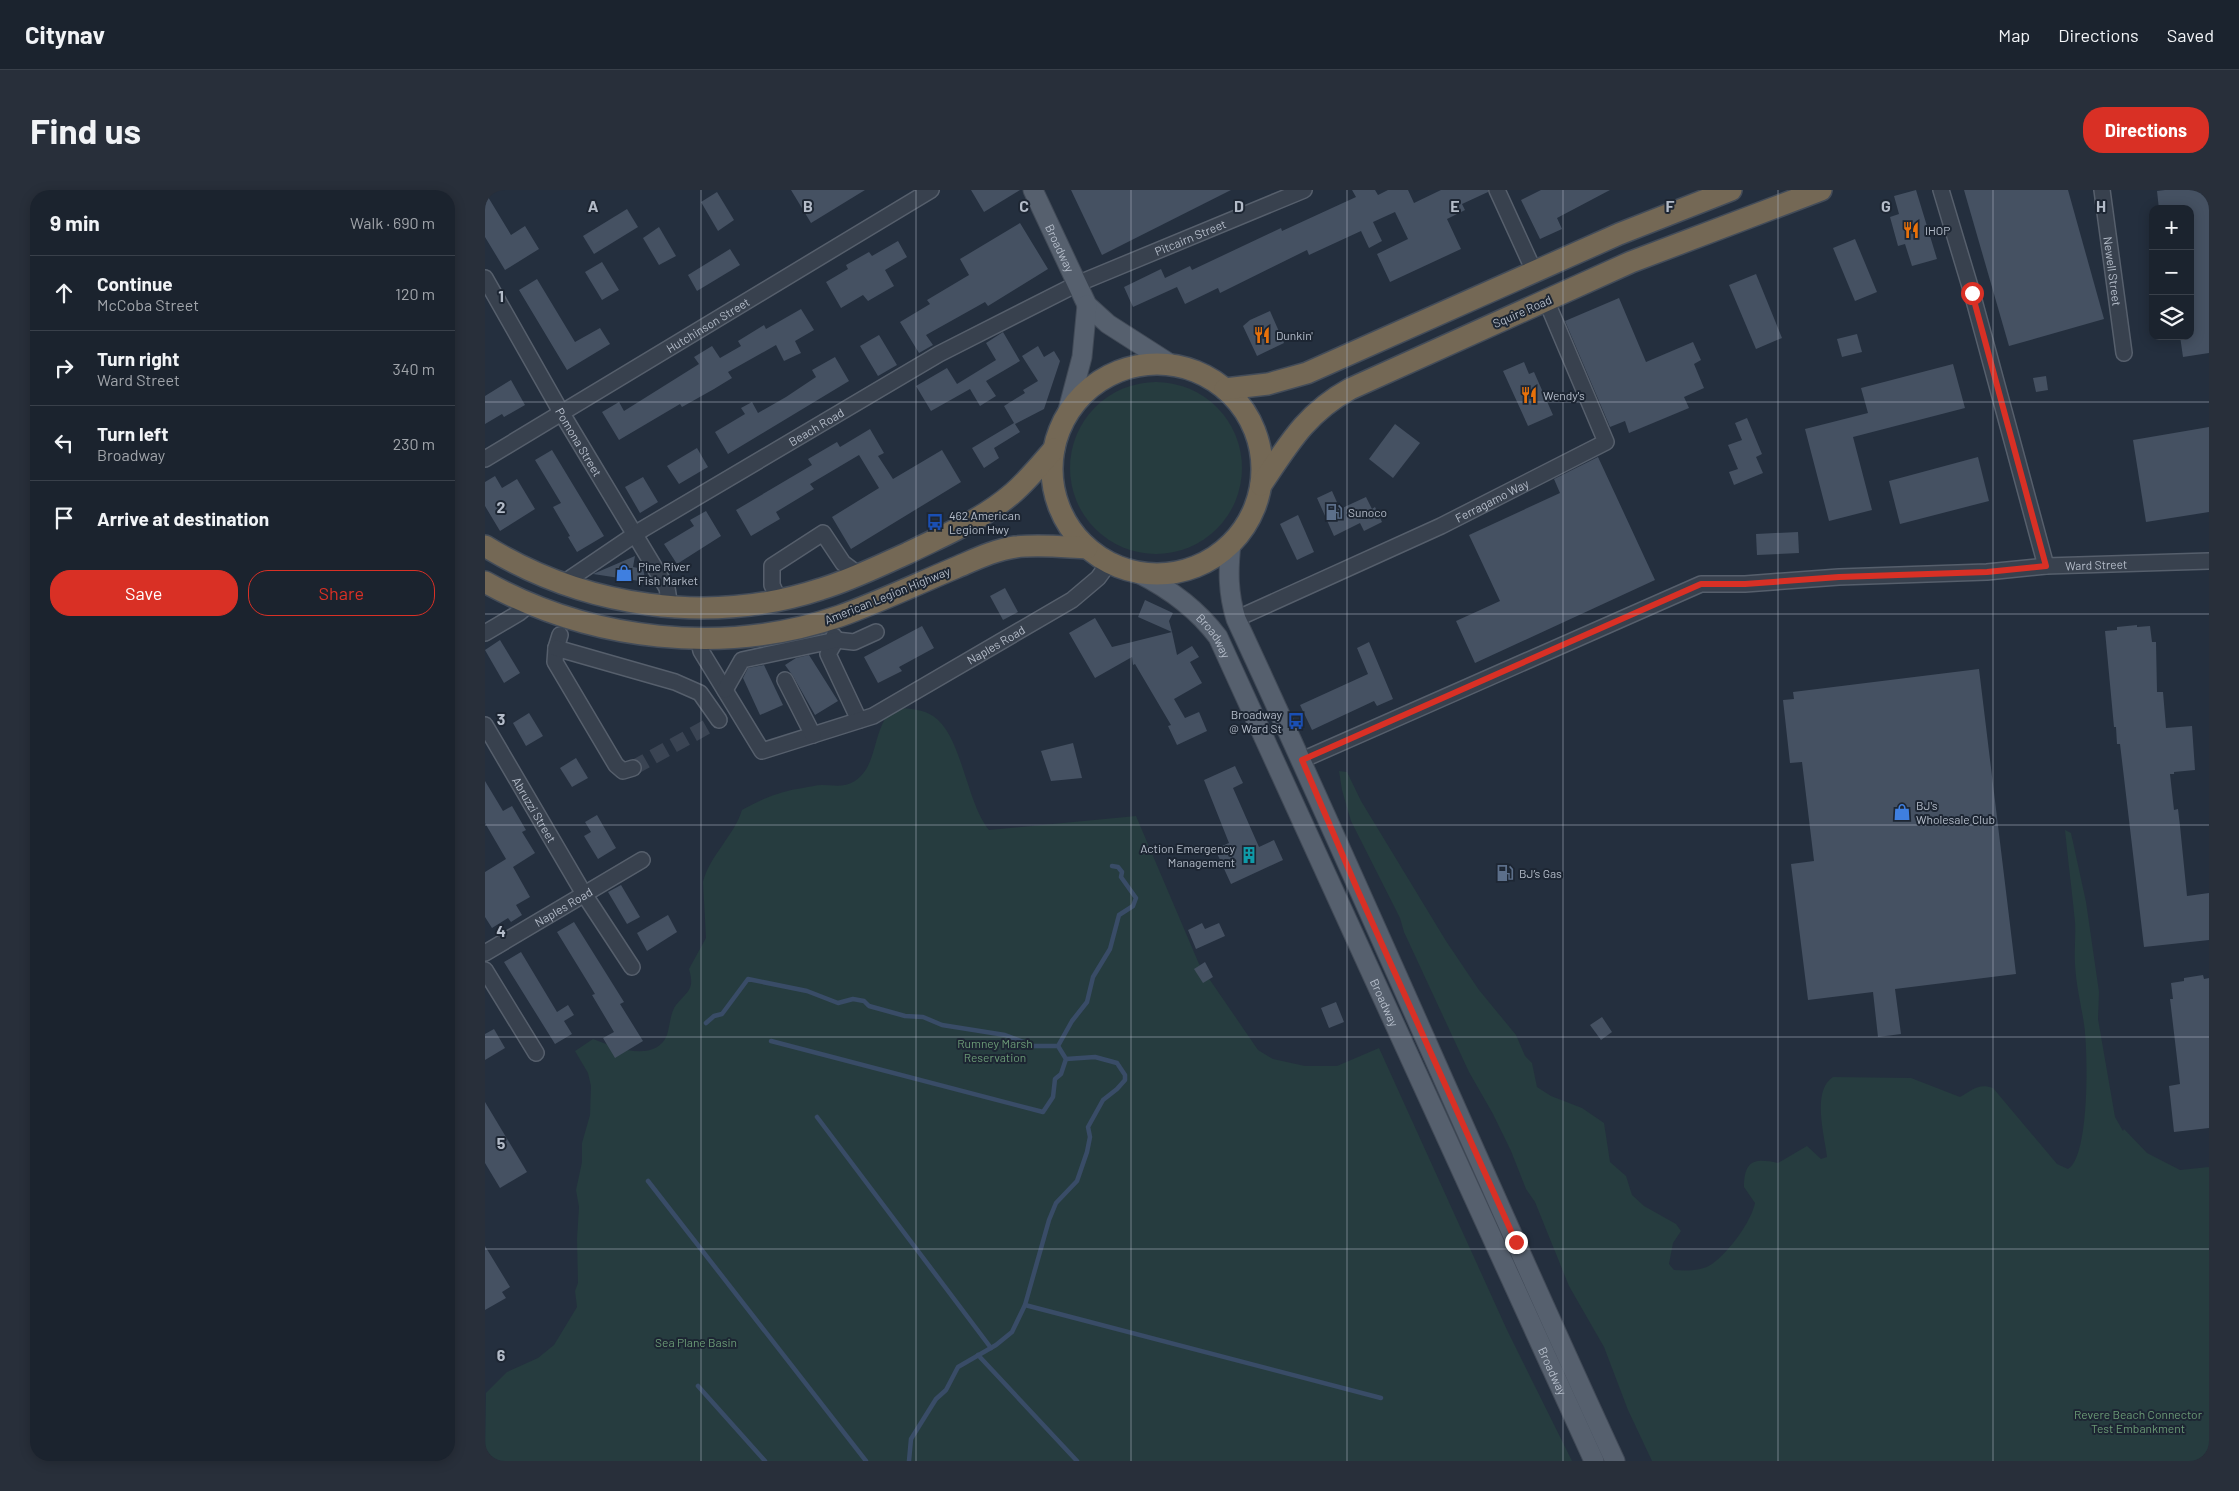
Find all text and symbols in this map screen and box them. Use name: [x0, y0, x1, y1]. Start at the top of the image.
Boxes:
text: Citynav: [25, 20, 105, 49]
text: Map: [1998, 24, 2030, 46]
text: Directions: [2058, 24, 2139, 46]
text: Saved: [2167, 24, 2214, 46]
button: Directions: [2083, 107, 2209, 153]
text: Find us: [30, 109, 141, 151]
text: A: [588, 196, 599, 215]
text: B: [803, 196, 813, 215]
text: C: [1019, 196, 1029, 215]
text: D: [1234, 196, 1244, 215]
text: E: [1450, 196, 1460, 215]
text: F: [1666, 196, 1675, 215]
text: G: [1881, 196, 1891, 215]
text: H: [2096, 196, 2106, 215]
map controls: [2149, 205, 2194, 340]
button: +: [2149, 205, 2194, 250]
text: 9 min: [50, 210, 100, 235]
text: Walk · 690 m: [350, 213, 435, 232]
street label: Pitcairn Street: [1152, 216, 1228, 258]
restaurant icon: IHOP: [1901, 220, 1921, 240]
street label: Broadway: [1043, 222, 1078, 275]
place label: IHOP: [1925, 223, 1950, 237]
street label: Newell Street: [2101, 236, 2125, 307]
button: −: [2149, 250, 2194, 295]
text: Continue: [97, 272, 173, 295]
icon: ahead: [50, 279, 78, 307]
route start: [1961, 282, 1984, 305]
text: 120 m: [395, 284, 435, 303]
text: 1: [498, 286, 504, 305]
street label: Squire Road: [1490, 292, 1554, 330]
street label: Hutchinson Street: [663, 294, 752, 355]
text: McCoba Street: [97, 295, 199, 314]
button: layers: [2149, 295, 2194, 340]
restaurant icon: Dunkin': [1252, 325, 1272, 345]
place label: Dunkin': [1276, 328, 1313, 342]
text: Turn right: [97, 347, 179, 370]
icon: right: [50, 354, 78, 382]
text: 340 m: [392, 359, 435, 378]
text: Ward Street: [97, 370, 180, 389]
restaurant icon: Wendy's: [1519, 385, 1539, 405]
place label: Wendy's: [1543, 388, 1585, 402]
street label: Pomona Street: [553, 405, 605, 479]
street label: Beach Road: [786, 405, 846, 448]
text: Turn left: [97, 422, 168, 445]
icon: left: [50, 429, 78, 457]
text: 230 m: [393, 434, 435, 453]
text: Broadway: [97, 445, 165, 464]
street label: Ferragamo Way: [1453, 475, 1531, 525]
text: 2: [497, 497, 506, 516]
fuel station icon: Sunoco: [1324, 502, 1344, 522]
icon: arrive: [50, 504, 78, 532]
place label: Sunoco: [1348, 505, 1387, 519]
text: Arrive at destination: [97, 507, 269, 530]
place label: 462 American Legion Hwy: [949, 508, 1020, 536]
bus stop icon: 462 American Legion Hwy: [925, 512, 945, 532]
street label: Ward Street: [2065, 557, 2128, 572]
place label: Pine River Fish Market: [638, 559, 698, 587]
shop icon: Pine River Fish Market: [614, 563, 634, 583]
street label: American Legion Highway: [822, 563, 952, 627]
button: Save: [50, 570, 238, 616]
button: Share: [248, 570, 435, 616]
street label: Broadway: [1194, 610, 1234, 661]
street label: Naples Road: [964, 622, 1027, 667]
place label: Broadway @ Ward St: [1229, 707, 1282, 735]
text: 3: [497, 709, 505, 728]
bus stop icon: Broadway @ Ward St: [1286, 711, 1306, 731]
street label: Abruzzi Street: [510, 774, 559, 845]
place label: BJ's Wholesale Club: [1916, 798, 1995, 826]
shop icon: BJ's Wholesale Club: [1892, 802, 1912, 822]
place label: Action Emergency Management: [1140, 841, 1235, 869]
building icon: Action Emergency Management: [1239, 845, 1259, 865]
fuel station icon: BJ’s Gas: [1495, 863, 1515, 883]
place label: BJ’s Gas: [1519, 866, 1562, 880]
street label: Naples Road: [532, 884, 595, 929]
text: 4: [496, 921, 506, 940]
street label: Broadway: [1368, 976, 1402, 1029]
park label: Rumney Marsh Reservation: [957, 1036, 1033, 1064]
text: 5: [497, 1133, 506, 1152]
route end: [1505, 1231, 1528, 1254]
park label: Sea Plane Basin: [655, 1335, 737, 1349]
text: 6: [497, 1345, 506, 1364]
street label: Broadway: [1536, 1345, 1570, 1397]
park label: Revere Beach Connector Test Embankment: [2074, 1407, 2203, 1435]

